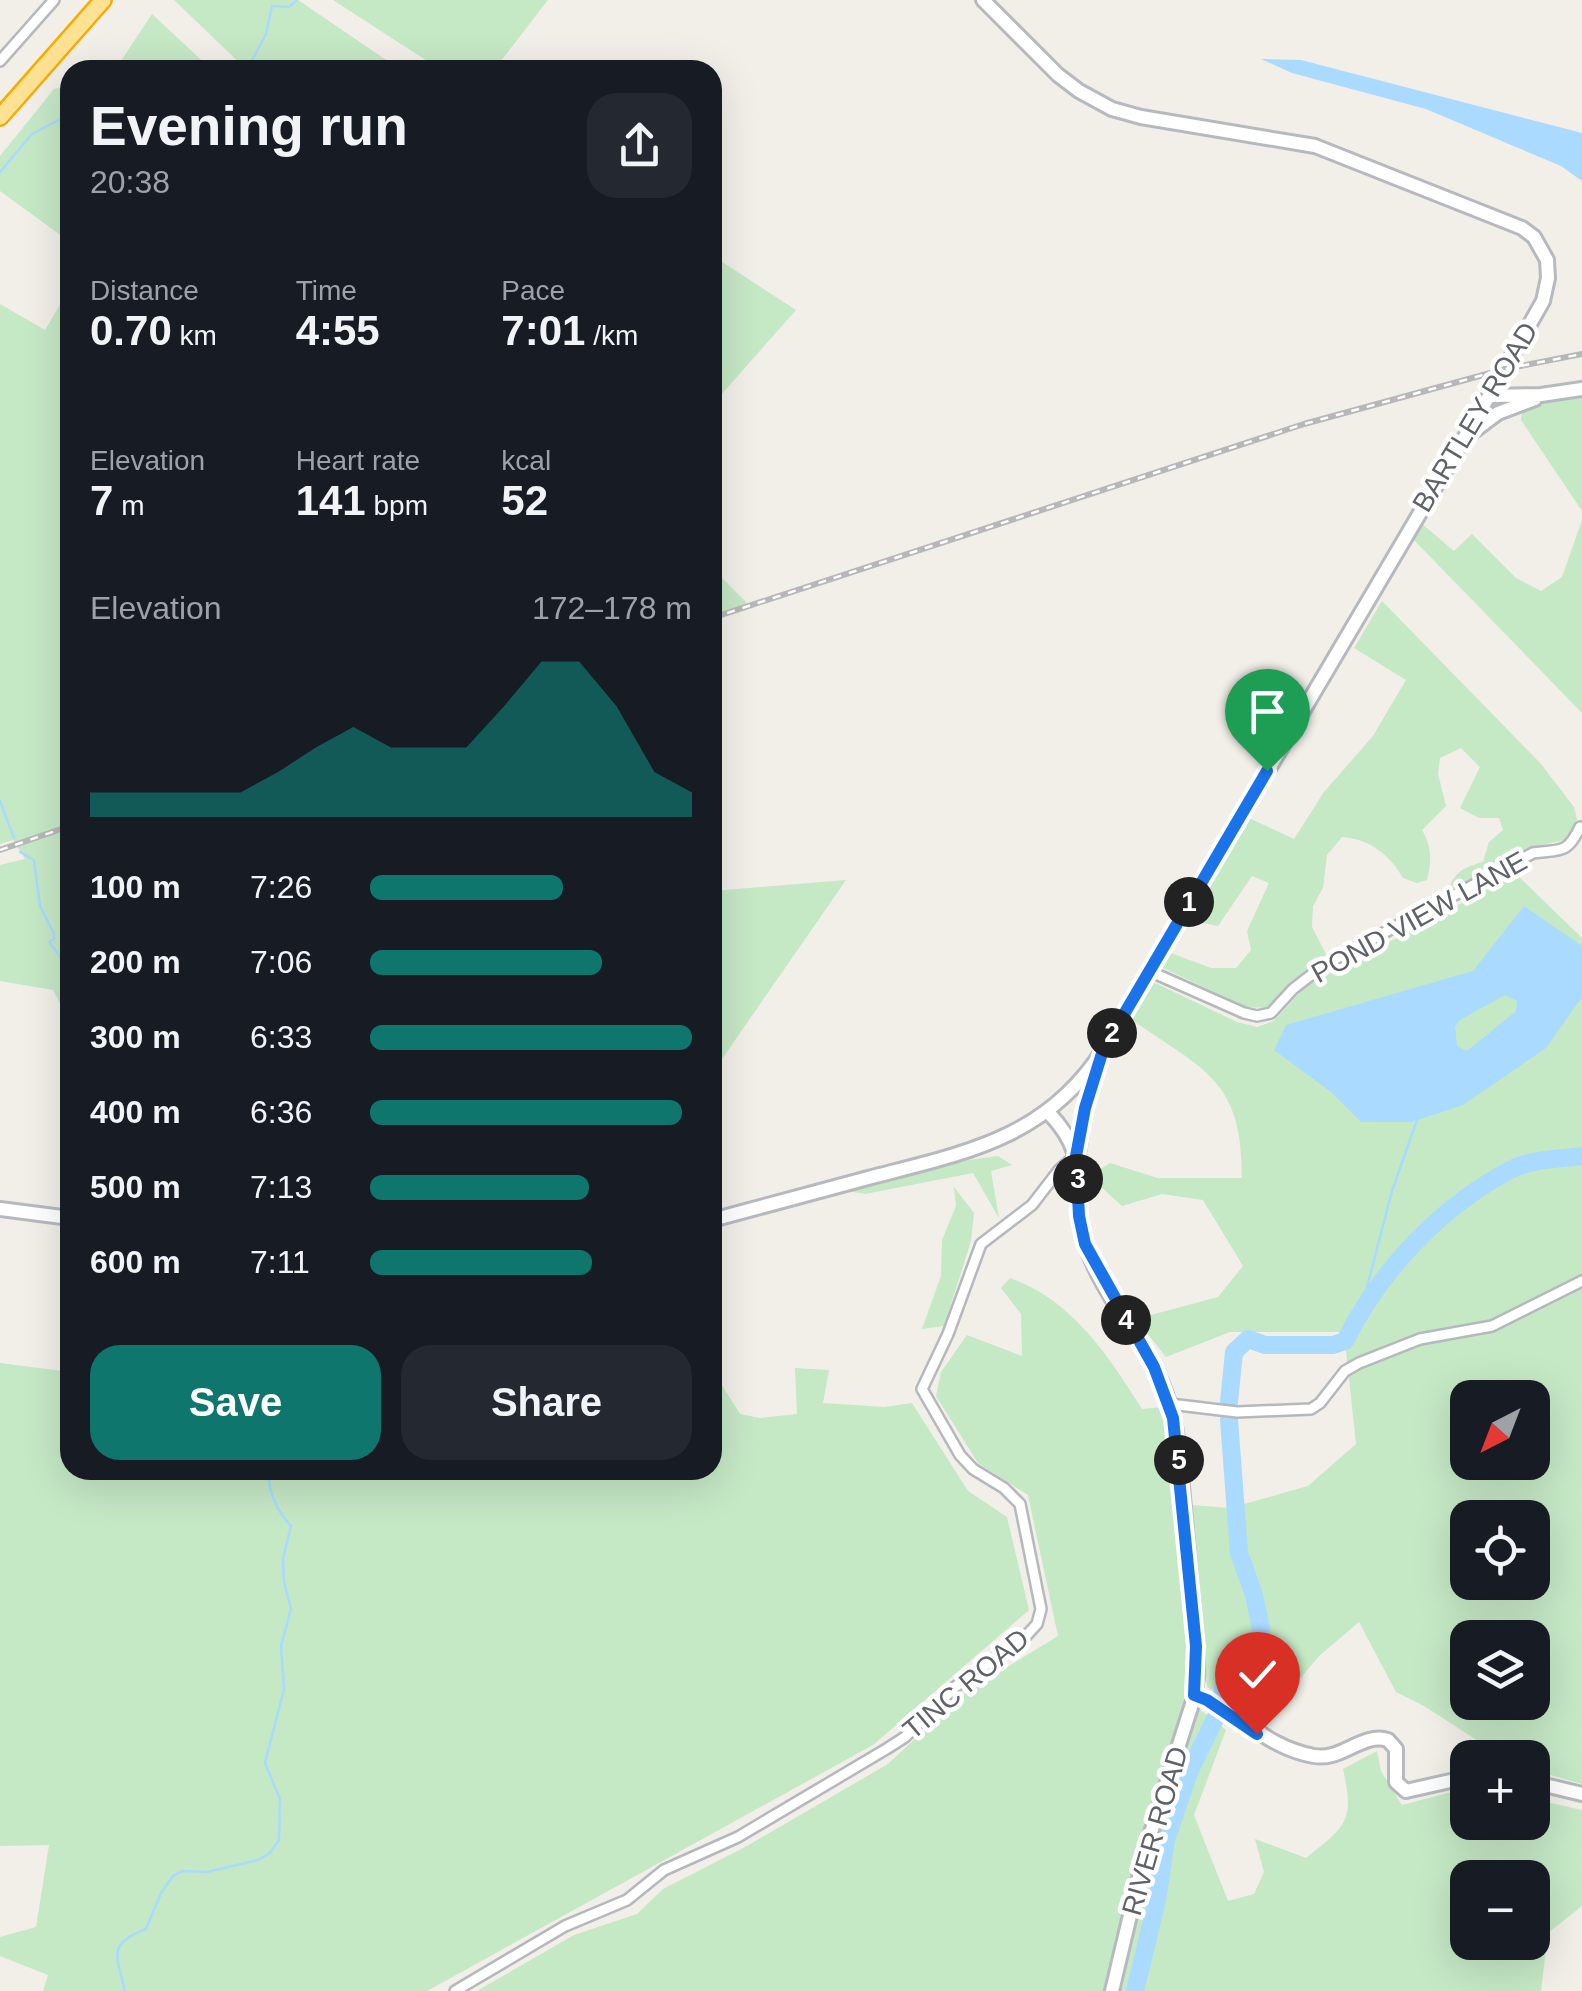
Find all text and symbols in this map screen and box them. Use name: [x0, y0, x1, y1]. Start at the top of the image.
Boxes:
button: share: [587, 93, 692, 198]
text: Evening run: [90, 95, 408, 157]
text: 20:38: [90, 164, 170, 200]
text: Distance: [90, 275, 199, 306]
text: Time: [296, 275, 357, 306]
text: Pace: [501, 275, 565, 306]
text: 0.70: [90, 307, 172, 354]
text: 4:55: [296, 307, 380, 354]
text: 7:01: [501, 307, 585, 354]
street label: BARTLEY ROAD: [1406, 317, 1544, 517]
text: km: [172, 320, 217, 351]
text: /km: [585, 320, 638, 351]
text: Elevation: [90, 445, 205, 476]
text: Heart rate: [296, 445, 420, 476]
text: kcal: [501, 445, 551, 476]
text: 7: [90, 477, 113, 524]
text: 141: [296, 477, 366, 524]
text: 52: [501, 477, 548, 524]
text: m: [113, 490, 144, 521]
text: bpm: [366, 490, 428, 521]
text: Elevation: [90, 590, 222, 626]
text: 172–178 m: [532, 590, 692, 626]
pin: [1225, 669, 1310, 772]
icon: arrive: [1240, 684, 1295, 739]
street label: POND VIEW LANE: [1306, 845, 1532, 989]
text: 100 m: [90, 869, 181, 905]
text: 7:26: [250, 869, 312, 905]
pin: 1: [1164, 877, 1214, 927]
text: 1: [1181, 886, 1197, 917]
text: 200 m: [90, 944, 181, 980]
text: 7:06: [250, 944, 312, 980]
pin: 2: [1087, 1008, 1137, 1058]
text: 2: [1104, 1017, 1120, 1048]
text: 300 m: [90, 1019, 181, 1055]
text: 6:33: [250, 1019, 312, 1055]
text: 400 m: [90, 1094, 181, 1130]
text: 6:36: [250, 1094, 312, 1130]
pin: 3: [1053, 1154, 1103, 1204]
text: 3: [1070, 1163, 1086, 1194]
text: 500 m: [90, 1169, 181, 1205]
text: 7:13: [250, 1169, 312, 1205]
text: 600 m: [90, 1244, 181, 1280]
text: 7:11: [250, 1244, 310, 1280]
pin: 4: [1101, 1295, 1151, 1345]
text: 4: [1118, 1304, 1134, 1335]
button: Save: [90, 1345, 381, 1460]
button: Share: [401, 1345, 692, 1460]
north arrow: [1450, 1380, 1550, 1480]
map controls: [1450, 1380, 1550, 1960]
pin: 5: [1154, 1435, 1204, 1485]
text: 5: [1171, 1444, 1187, 1475]
button: locate: [1450, 1500, 1550, 1600]
button: layers: [1450, 1620, 1550, 1720]
street label: TINC ROAD: [897, 1623, 1035, 1745]
pin: [1215, 1632, 1300, 1735]
icon: check: [1230, 1647, 1285, 1702]
button: +: [1450, 1740, 1550, 1840]
street label: RIVER ROAD: [1116, 1743, 1194, 1919]
button: −: [1450, 1860, 1550, 1960]

